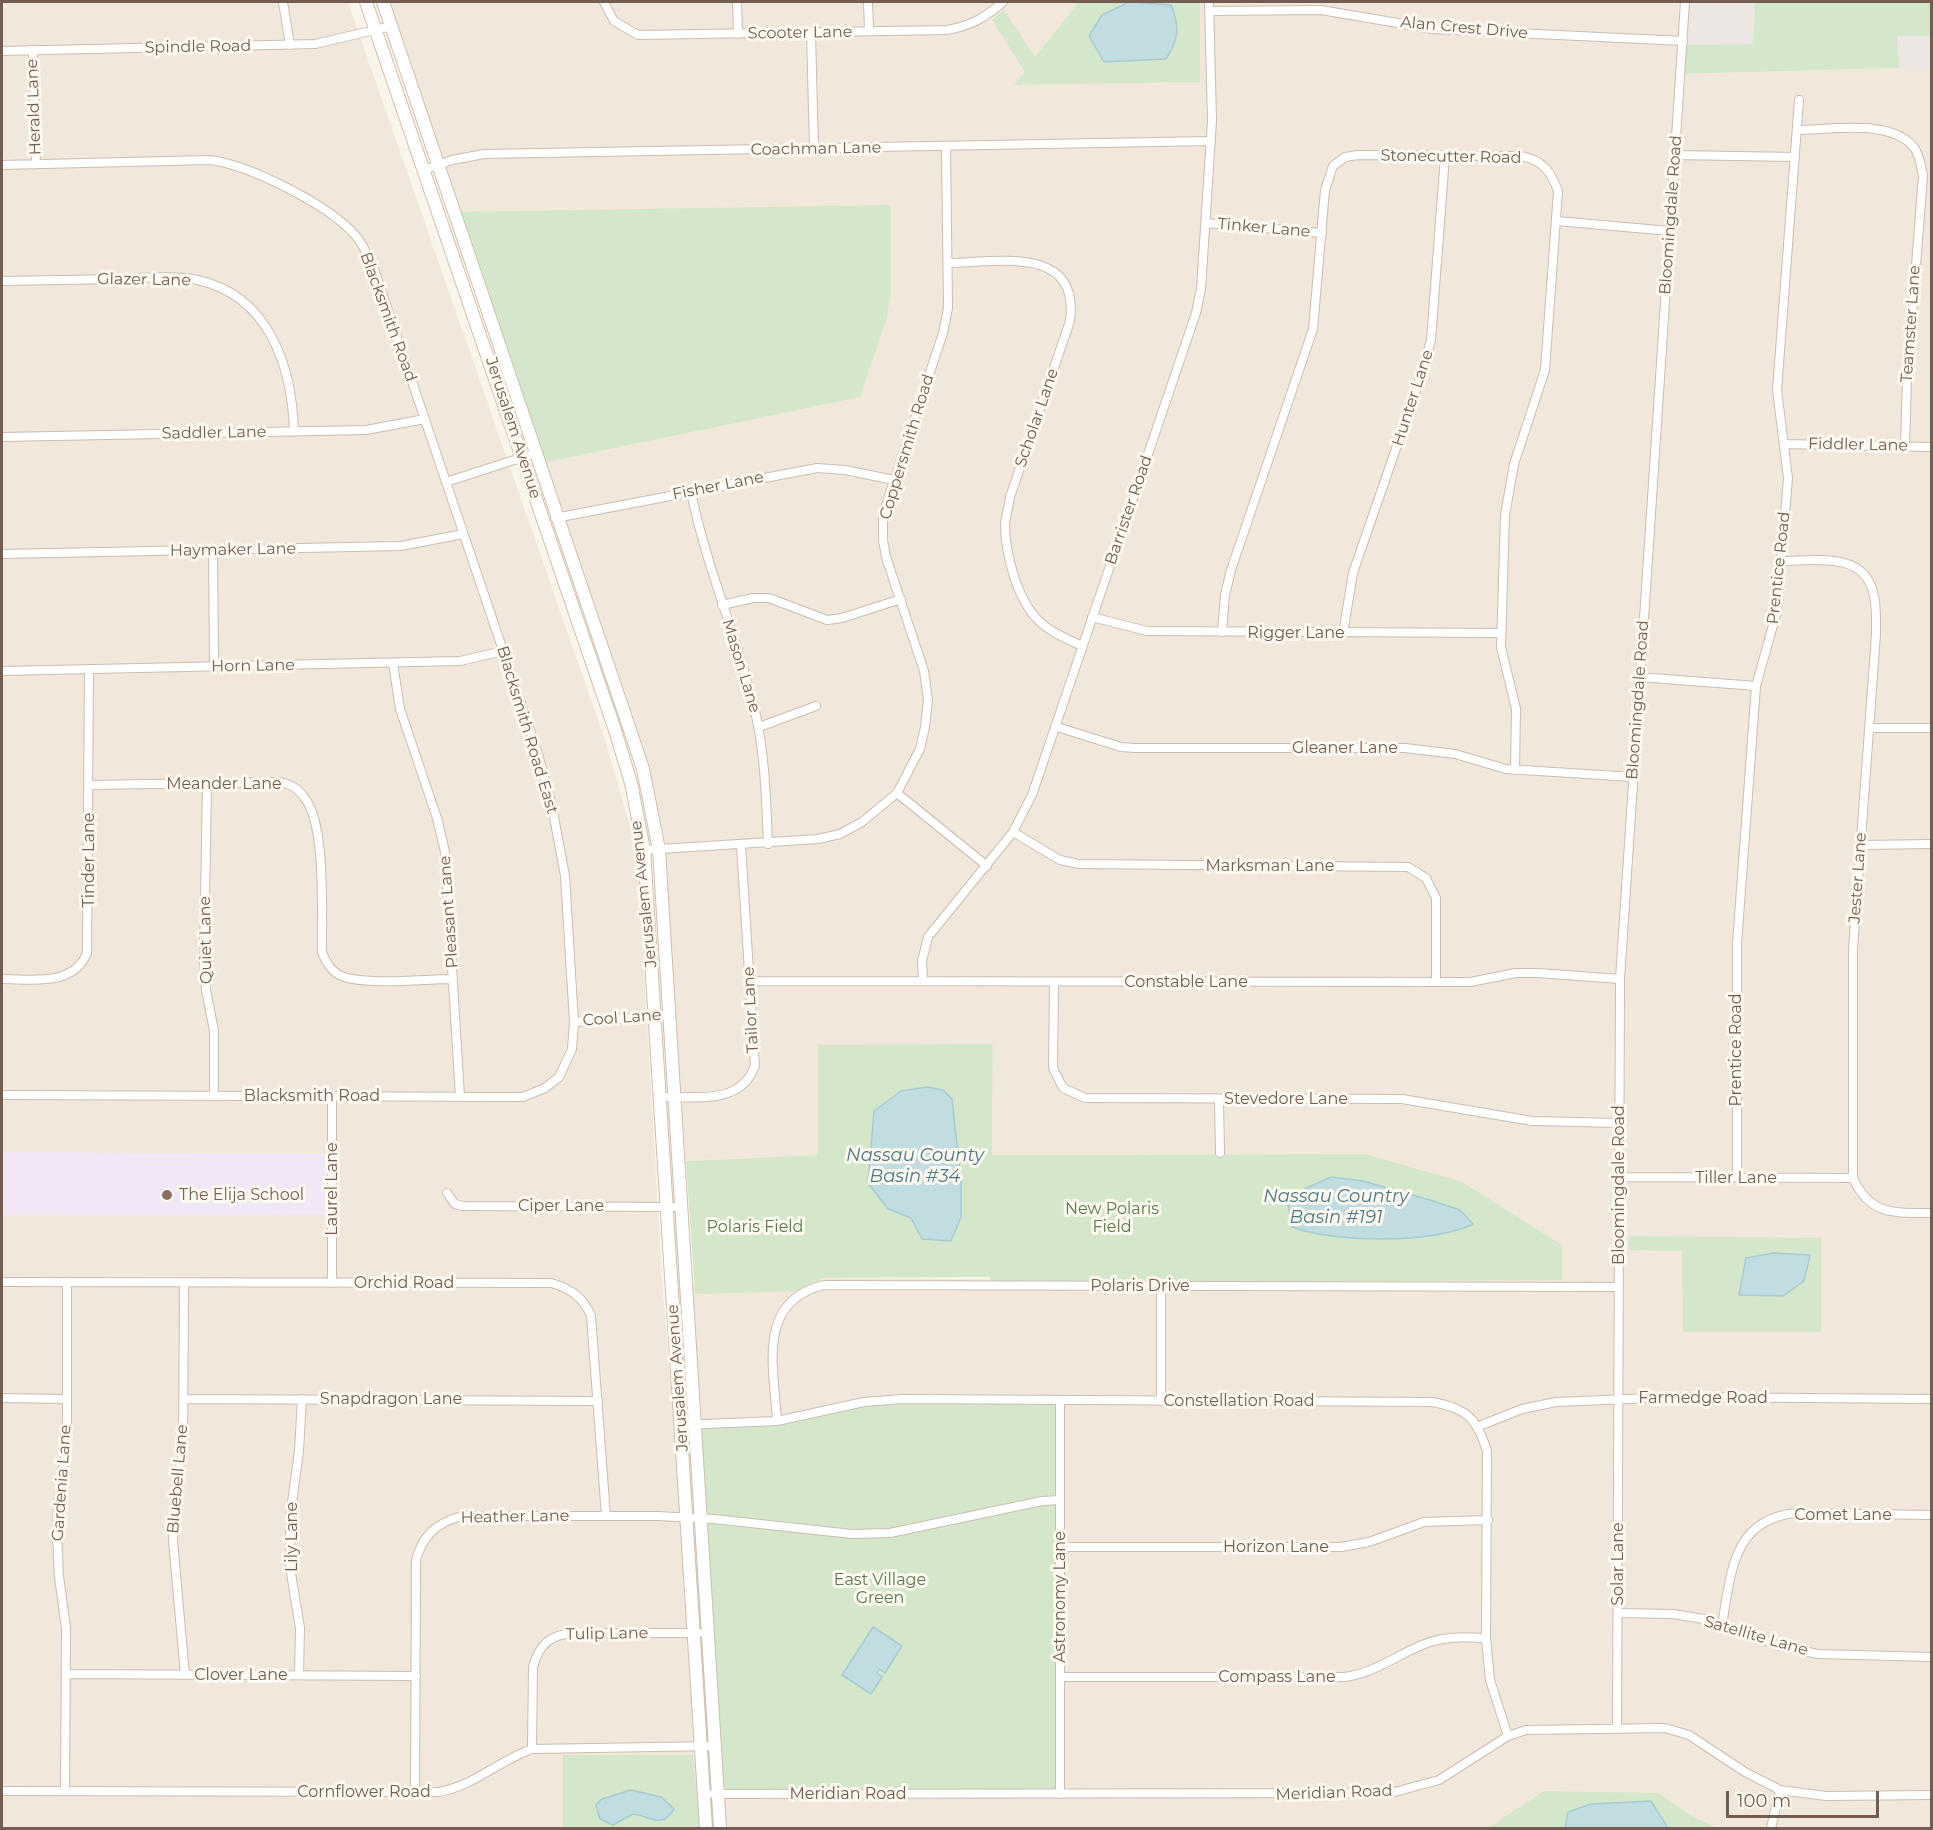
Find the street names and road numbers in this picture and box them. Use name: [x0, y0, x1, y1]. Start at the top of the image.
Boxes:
street label: Alan Crest Drive: [1399, 13, 1529, 43]
street label: Scooter Lane: [748, 22, 852, 44]
street label: Spindle Road: [145, 36, 251, 58]
street label: Herald Lane: [23, 58, 45, 156]
street label: Bloomingdale Road: [1656, 135, 1686, 295]
street label: Coachman Lane: [750, 138, 882, 160]
street label: Stonecutter Road: [1380, 146, 1522, 168]
street label: Tinker Lane: [1217, 214, 1311, 242]
street label: Blacksmith Road: [356, 250, 420, 384]
street label: Teamster Lane: [1897, 265, 1925, 383]
street label: Glazer Lane: [97, 270, 191, 290]
street label: Hunter Lane: [1388, 347, 1438, 449]
street label: Jerusalem Avenue: [481, 355, 545, 501]
street label: Scholar Lane: [1011, 366, 1063, 470]
street label: Coppersmith Road: [876, 372, 938, 522]
street label: Saddler Lane: [161, 422, 267, 444]
street label: Fiddler Lane: [1808, 435, 1908, 455]
street label: Barrister Road: [1101, 453, 1157, 567]
street label: Fisher Lane: [671, 468, 765, 504]
street label: Prentice Road: [1764, 511, 1794, 625]
street label: Haymaker Lane: [170, 539, 296, 561]
street label: Mason Lane: [718, 617, 764, 715]
street label: Bloomingdale Road: [1623, 620, 1653, 780]
street label: Rigger Lane: [1247, 623, 1345, 643]
street label: Blacksmith Road East: [492, 644, 562, 816]
street label: Horn Lane: [211, 656, 295, 676]
street label: Gleaner Lane: [1292, 738, 1398, 758]
street label: Meander Lane: [166, 774, 282, 794]
street label: Tinder Lane: [79, 813, 99, 907]
street label: Jerusalem Avenue: [627, 820, 661, 968]
street label: Jester Lane: [1845, 832, 1871, 924]
street label: Pleasant Lane: [435, 855, 463, 969]
street label: Marksman Lane: [1206, 856, 1334, 876]
street label: Quiet Lane: [196, 896, 216, 984]
street label: Tailor Lane: [739, 966, 763, 1054]
street label: Constable Lane: [1124, 972, 1248, 992]
street label: Prentice Road: [1726, 993, 1746, 1107]
street label: Cool Lane: [582, 1006, 662, 1030]
street label: Blacksmith Road: [244, 1086, 380, 1106]
street label: Stevedore Lane: [1224, 1089, 1348, 1109]
street label: Bloomingdale Road: [1609, 1105, 1629, 1265]
street label: Laurel Lane: [322, 1142, 342, 1236]
street label: Tiller Lane: [1695, 1168, 1777, 1188]
street label: Ciper Lane: [518, 1196, 604, 1216]
street label: Orchid Road: [354, 1273, 454, 1293]
street label: Polaris Drive: [1090, 1276, 1190, 1296]
street label: Jerusalem Avenue: [663, 1304, 693, 1452]
street label: Farmedge Road: [1638, 1388, 1768, 1408]
street label: Snapdragon Lane: [320, 1389, 462, 1409]
street label: Constellation Road: [1163, 1391, 1315, 1411]
street label: Gardenia Lane: [48, 1424, 76, 1542]
street label: Bluebell Lane: [164, 1424, 192, 1534]
street label: Lily Lane: [282, 1502, 302, 1572]
street label: Comet Lane: [1794, 1505, 1892, 1525]
street label: Heather Lane: [460, 1506, 570, 1528]
street label: Solar Lane: [1608, 1522, 1628, 1606]
street label: Astronomy Lane: [1050, 1531, 1070, 1663]
street label: Horizon Lane: [1223, 1537, 1329, 1557]
street label: Satellite Lane: [1702, 1612, 1810, 1660]
street label: Tulip Lane: [565, 1624, 649, 1644]
street label: Clover Lane: [194, 1665, 288, 1685]
street label: Compass Lane: [1218, 1667, 1336, 1687]
street label: Meridian Road: [1275, 1781, 1393, 1805]
street label: Cornflower Road: [297, 1782, 431, 1802]
street label: Meridian Road: [790, 1784, 906, 1804]

